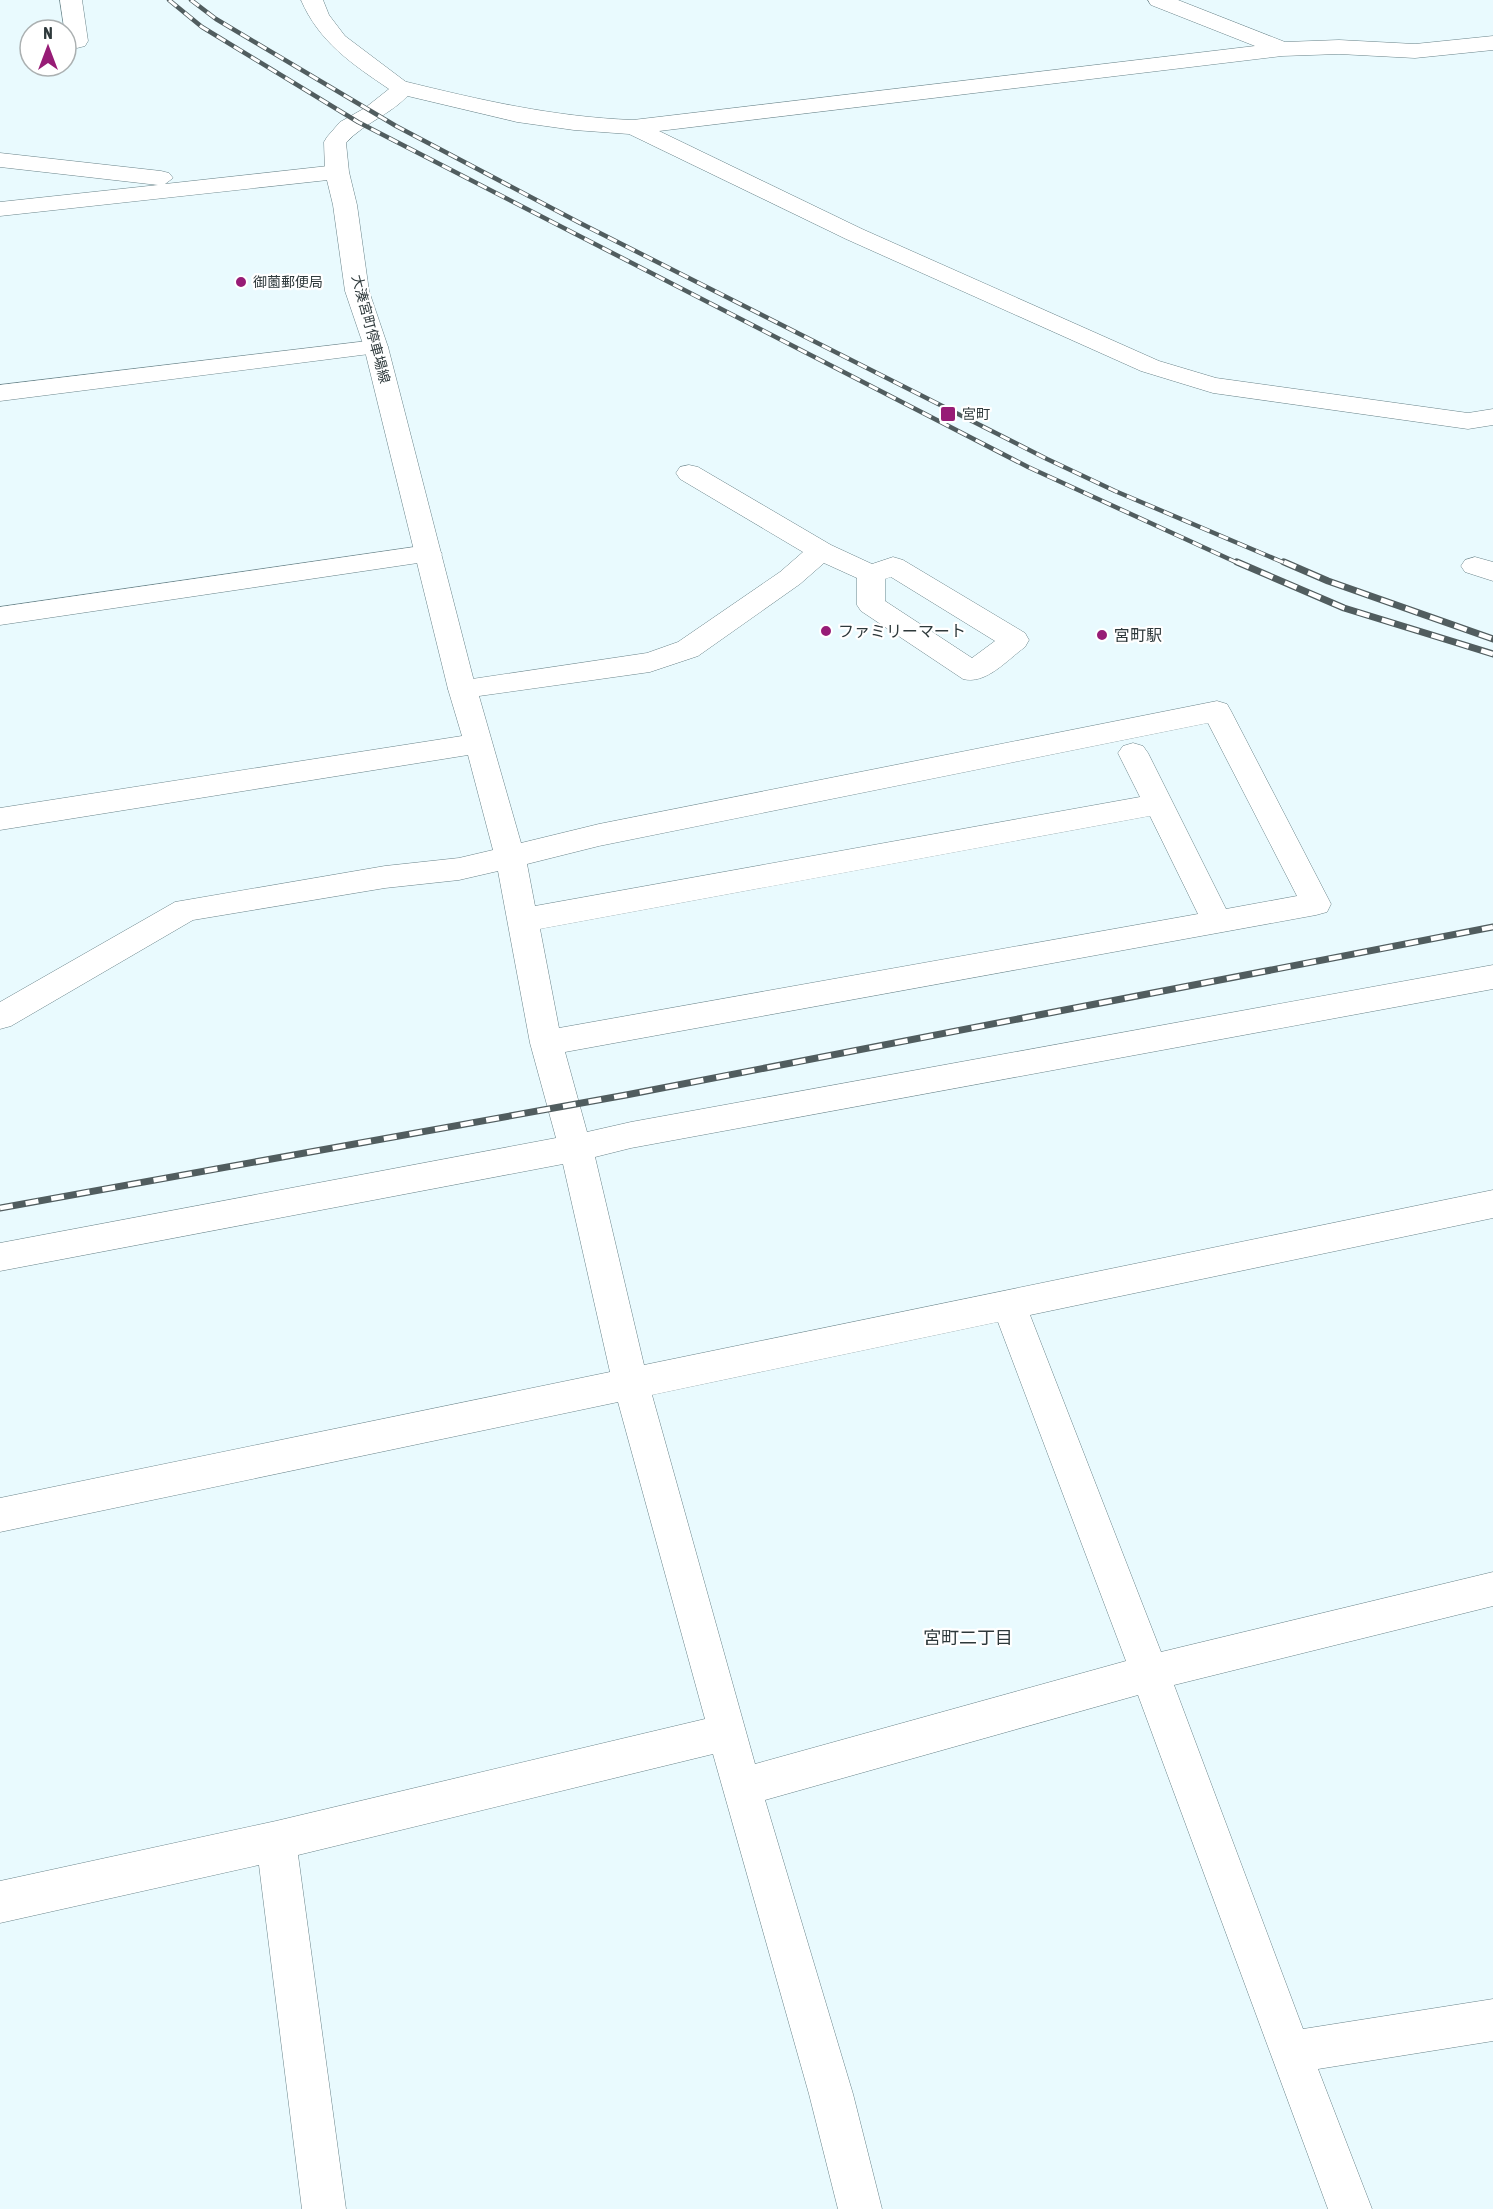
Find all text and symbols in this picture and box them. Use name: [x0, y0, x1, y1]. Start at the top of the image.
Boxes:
north arrow: [18, 18, 78, 78]
text: N: [43, 24, 53, 42]
street label: 大湊宮町停車場線: [349, 273, 393, 385]
place label: 御薗郵便局: [253, 274, 323, 290]
marker: 御薗郵便局: [234, 275, 248, 289]
marker: 宮町: [939, 405, 957, 423]
place label: 宮町: [962, 406, 990, 422]
place label: ファミリーマート: [838, 622, 966, 640]
marker: ファミリーマート: [819, 624, 833, 638]
place label: 宮町駅: [1114, 626, 1162, 644]
marker: 宮町駅: [1095, 628, 1109, 642]
district label: 宮町二丁目: [923, 1627, 1013, 1648]

